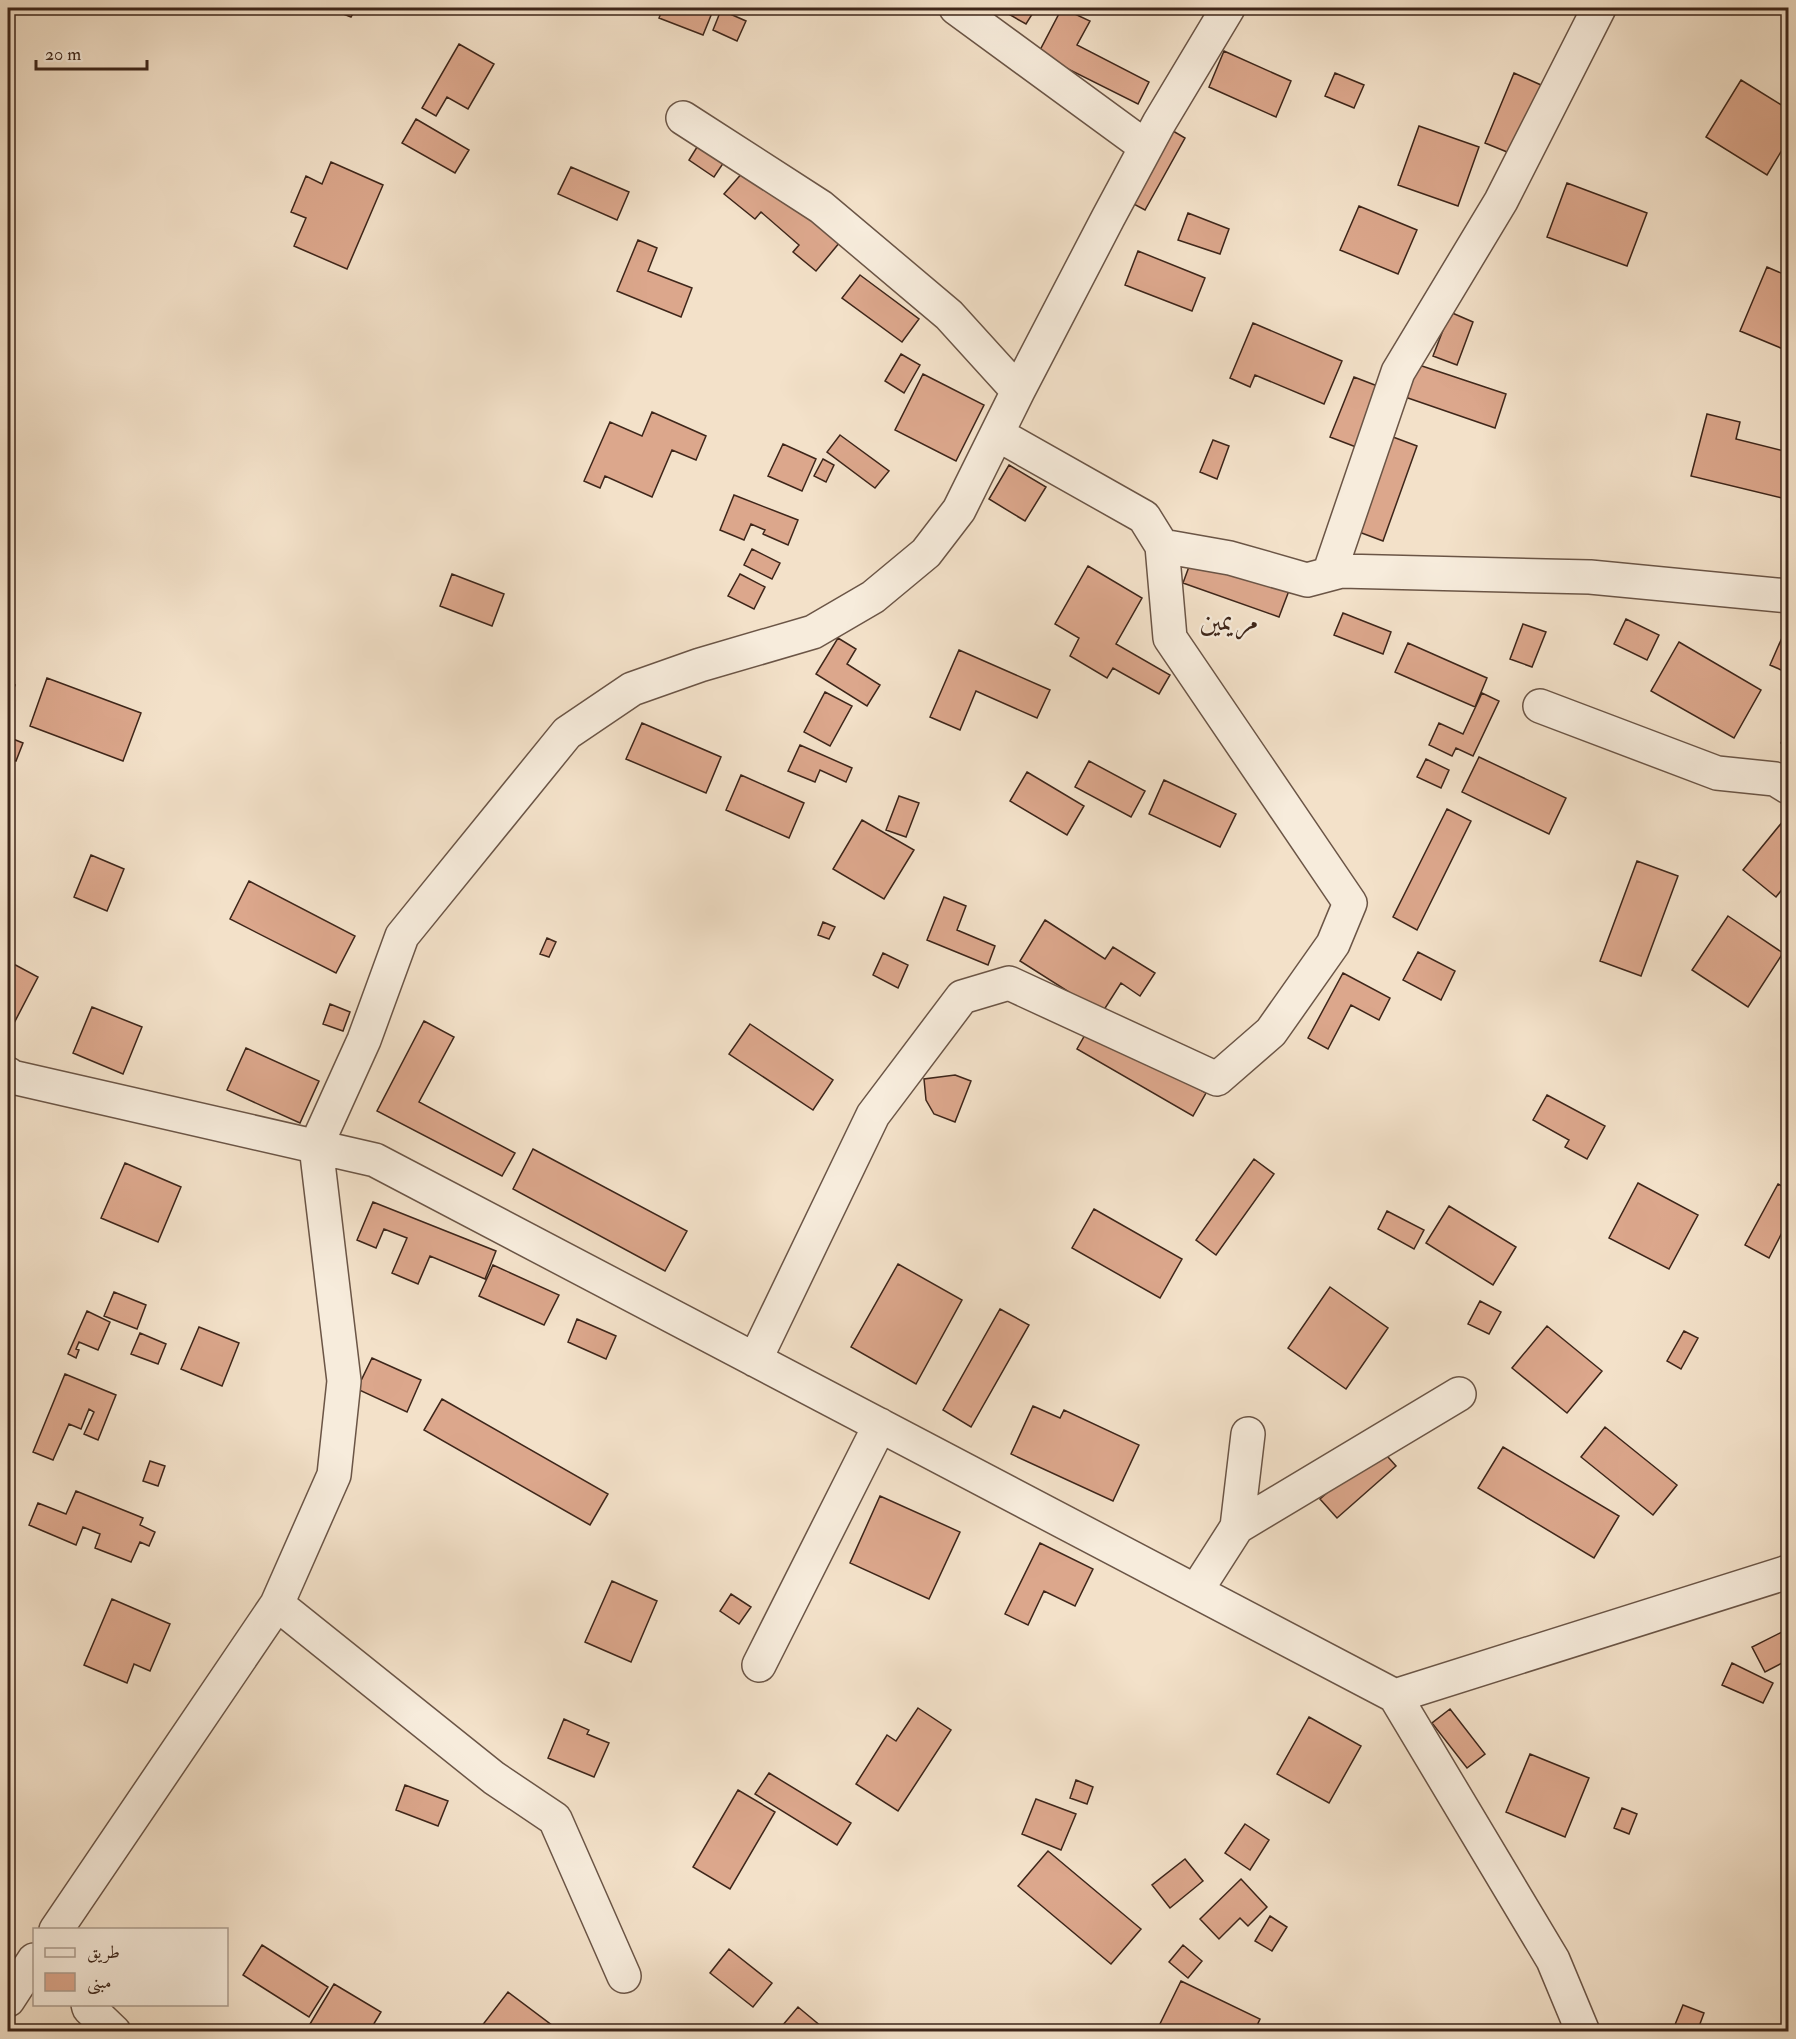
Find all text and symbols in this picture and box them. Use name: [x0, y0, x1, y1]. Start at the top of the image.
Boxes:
scale bar: [36, 33, 147, 71]
text: 20 m: [45, 43, 81, 66]
district label: مريمين: [1200, 604, 1258, 640]
legend: [33, 1928, 228, 2006]
text: طريق: [87, 1941, 120, 1964]
text: مبنى: [87, 1971, 112, 1995]

